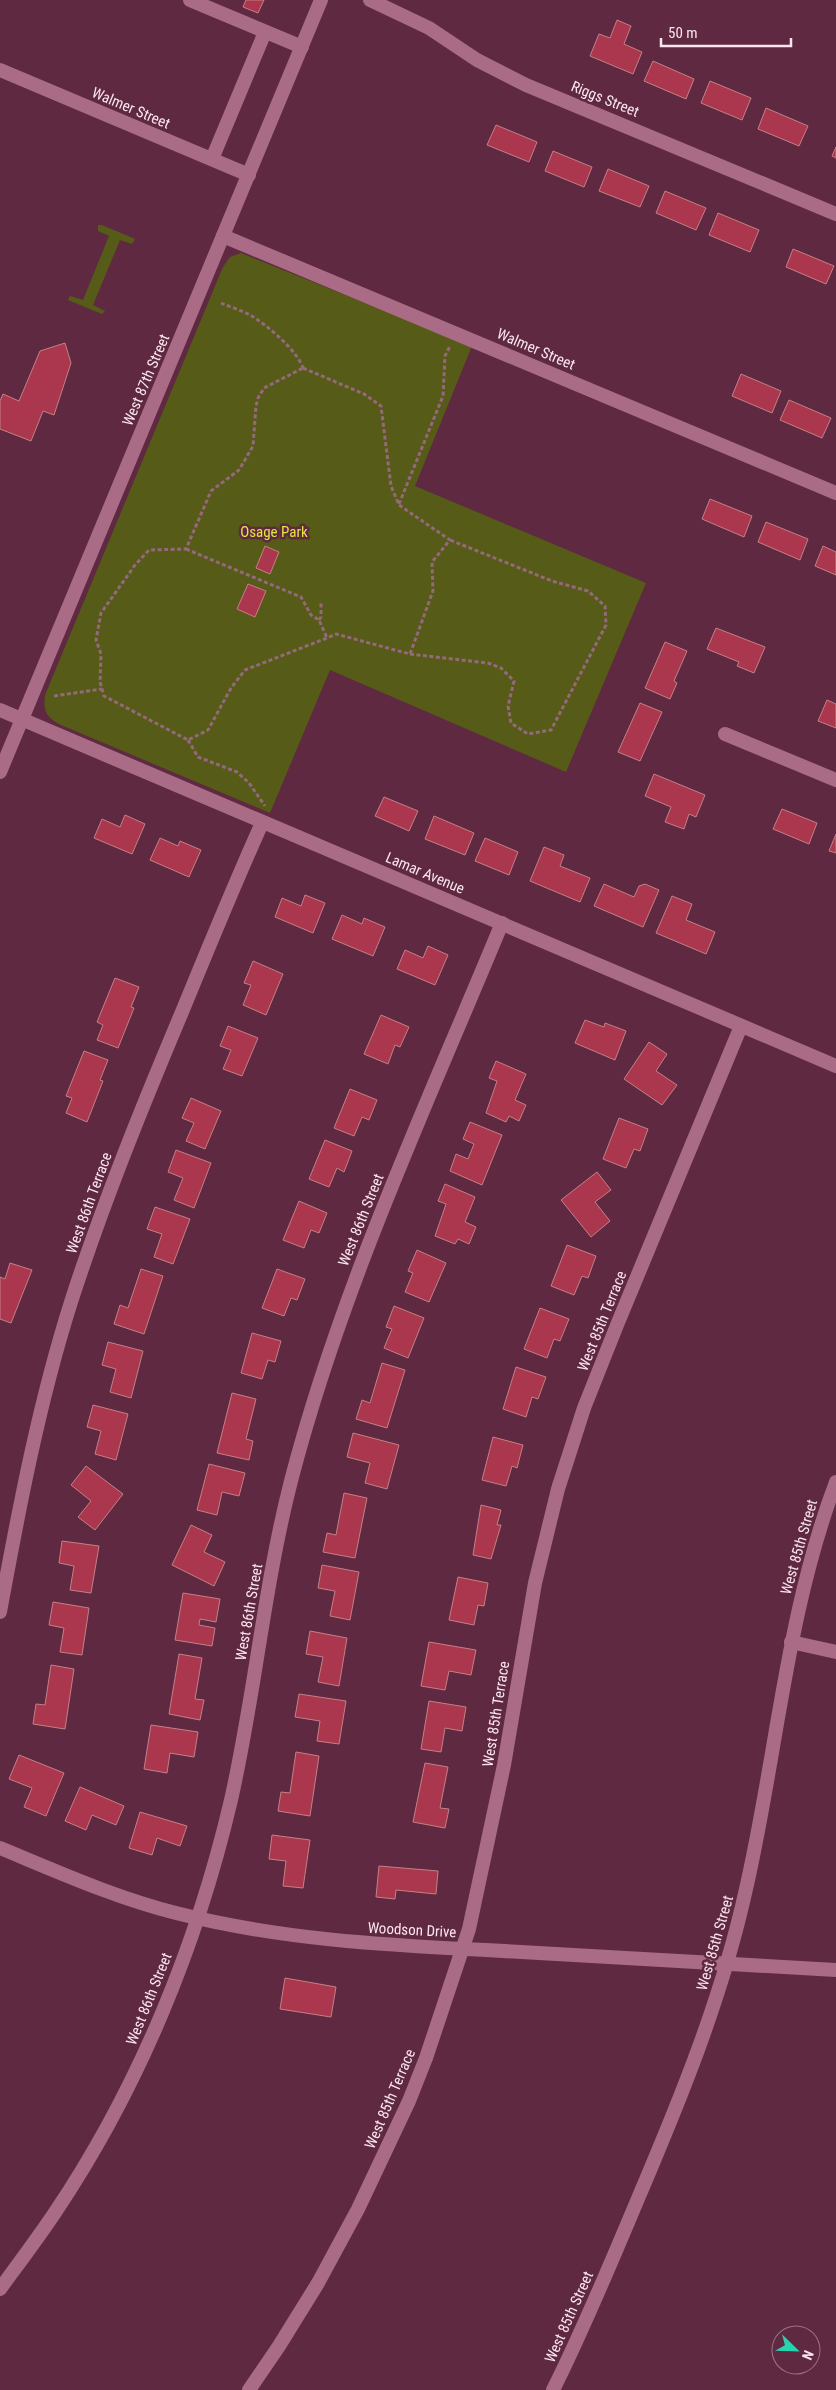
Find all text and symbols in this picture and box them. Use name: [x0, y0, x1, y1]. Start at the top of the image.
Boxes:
scale bar: [661, 15, 791, 47]
text: 50 m: [668, 24, 698, 42]
street label: Riggs Street: [568, 77, 642, 121]
street label: Walmer Street: [89, 83, 173, 133]
street label: Walmer Street: [494, 324, 578, 374]
street label: West 87th Street: [119, 331, 173, 429]
park label: Osage Park: [240, 523, 308, 541]
street label: Lamar Avenue: [383, 848, 467, 898]
street label: West 86th Terrace: [62, 1150, 116, 1256]
street label: West 86th Street: [334, 1171, 388, 1269]
street label: West 85th Terrace: [574, 1268, 630, 1374]
street label: West 85th Street: [777, 1497, 821, 1597]
street label: West 86th Street: [232, 1562, 266, 1662]
street label: West 85th Terrace: [479, 1660, 513, 1768]
street label: West 85th Street: [693, 1893, 737, 1993]
street label: Woodson Drive: [367, 1919, 457, 1941]
street label: West 86th Street: [122, 1950, 176, 2048]
street label: West 85th Terrace: [361, 2046, 419, 2152]
street label: West 85th Street: [541, 2269, 597, 2365]
north arrow: [771, 2325, 821, 2375]
text: N: [799, 2348, 817, 2362]

